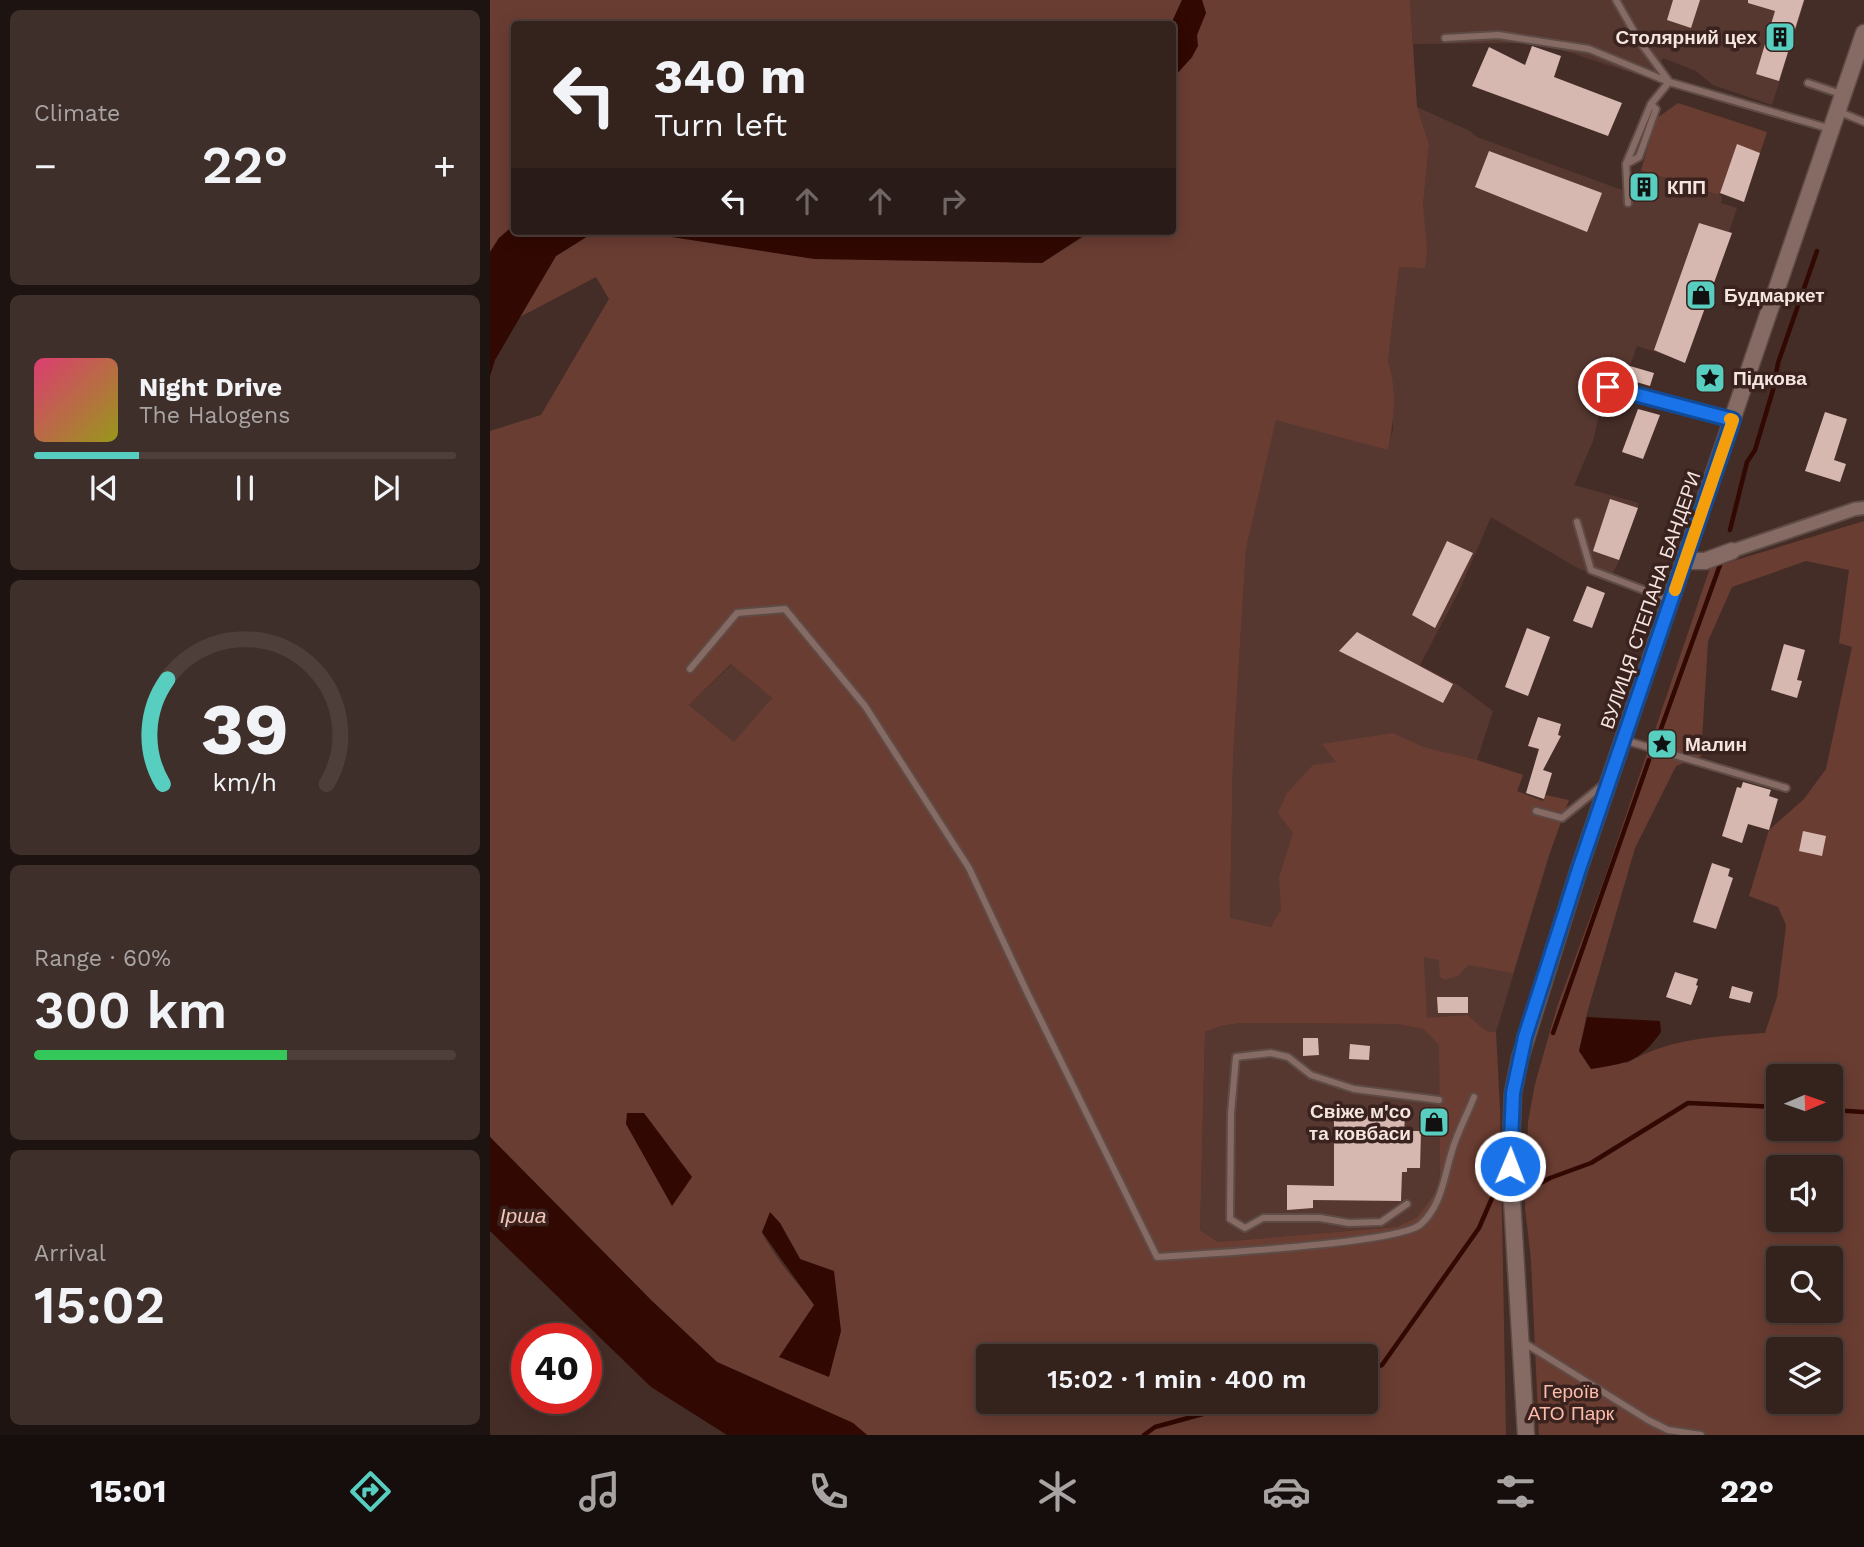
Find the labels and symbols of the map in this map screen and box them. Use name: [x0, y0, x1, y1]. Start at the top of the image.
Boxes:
building icon: Столярний цех: [1763, 20, 1797, 54]
place label: Столярний цех: [1615, 26, 1757, 49]
building icon: КПП: [1627, 170, 1661, 204]
place label: КПП: [1667, 176, 1706, 199]
shop icon: Будмаркет: [1684, 278, 1718, 312]
place label: Будмаркет: [1724, 284, 1825, 307]
pin: [1578, 357, 1638, 417]
place icon: Підкова: [1693, 361, 1727, 395]
place label: Підкова: [1733, 367, 1807, 390]
street label: ВУЛИЦЯ СТЕПАНА БАНДЕРИ: [1596, 468, 1705, 732]
place icon: Малин: [1645, 727, 1679, 761]
place label: Малин: [1685, 733, 1747, 756]
north arrow: [1766, 1064, 1843, 1141]
place label: Свіже м'со та ковбаси: [1309, 1100, 1411, 1145]
shop icon: Свіже м'со та ковбаси: [1417, 1105, 1451, 1139]
position arrow: [1473, 1129, 1547, 1203]
water label: Ірша: [500, 1203, 546, 1228]
speed limit sign: 40: [511, 1323, 602, 1414]
park label: Героїв АТО Парк: [1528, 1380, 1615, 1425]

